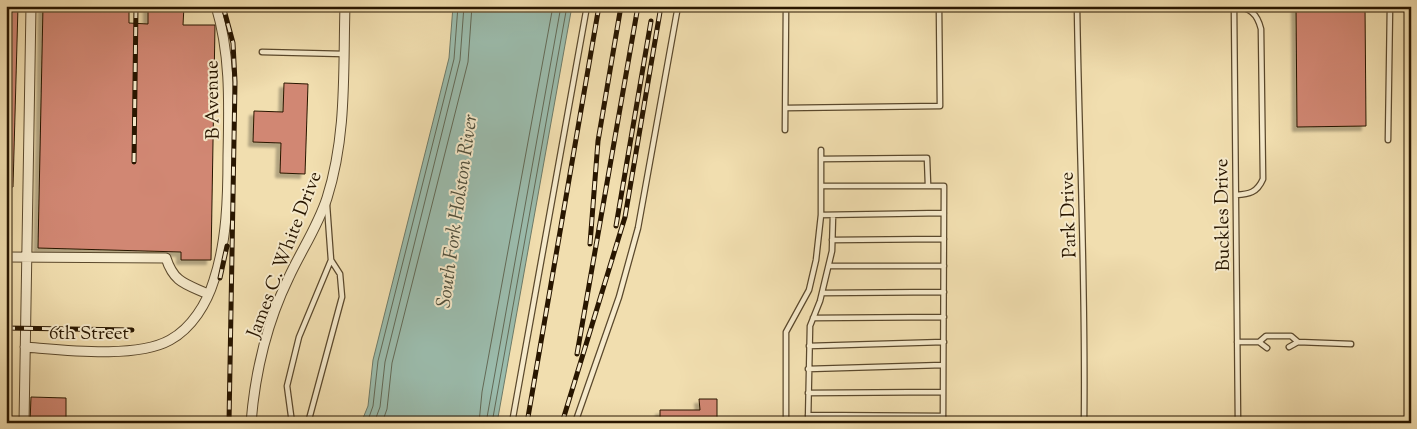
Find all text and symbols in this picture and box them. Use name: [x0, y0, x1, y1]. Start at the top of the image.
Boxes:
street label: B Avenue: [199, 60, 228, 140]
water label: South Fork Holston River: [431, 113, 486, 310]
street label: Buckles Drive: [1209, 158, 1238, 272]
street label: James C. White Drive: [241, 168, 330, 343]
street label: Park Drive: [1054, 171, 1084, 258]
street label: 6th Street: [49, 321, 130, 348]

